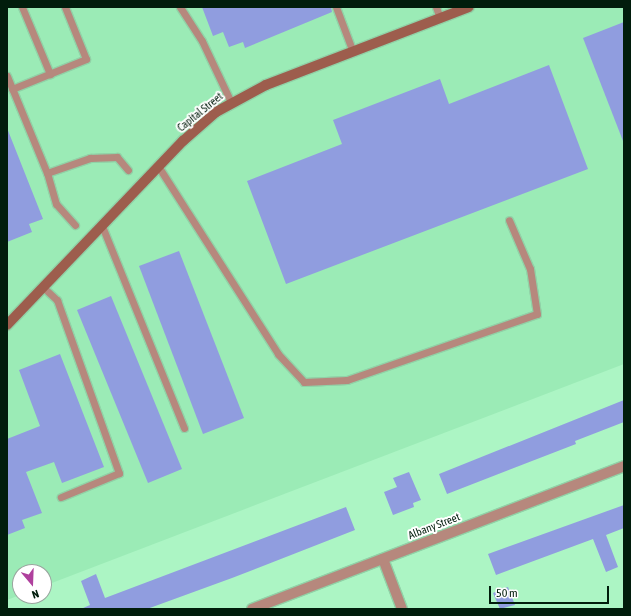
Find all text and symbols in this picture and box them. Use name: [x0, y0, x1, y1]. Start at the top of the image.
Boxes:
street label: Capital Street: [175, 90, 225, 134]
street label: Albany Street: [406, 510, 462, 542]
north arrow: [12, 564, 52, 604]
scale bar: [491, 578, 611, 604]
text: 50 m: [496, 586, 518, 600]
text: N: [31, 588, 41, 601]

